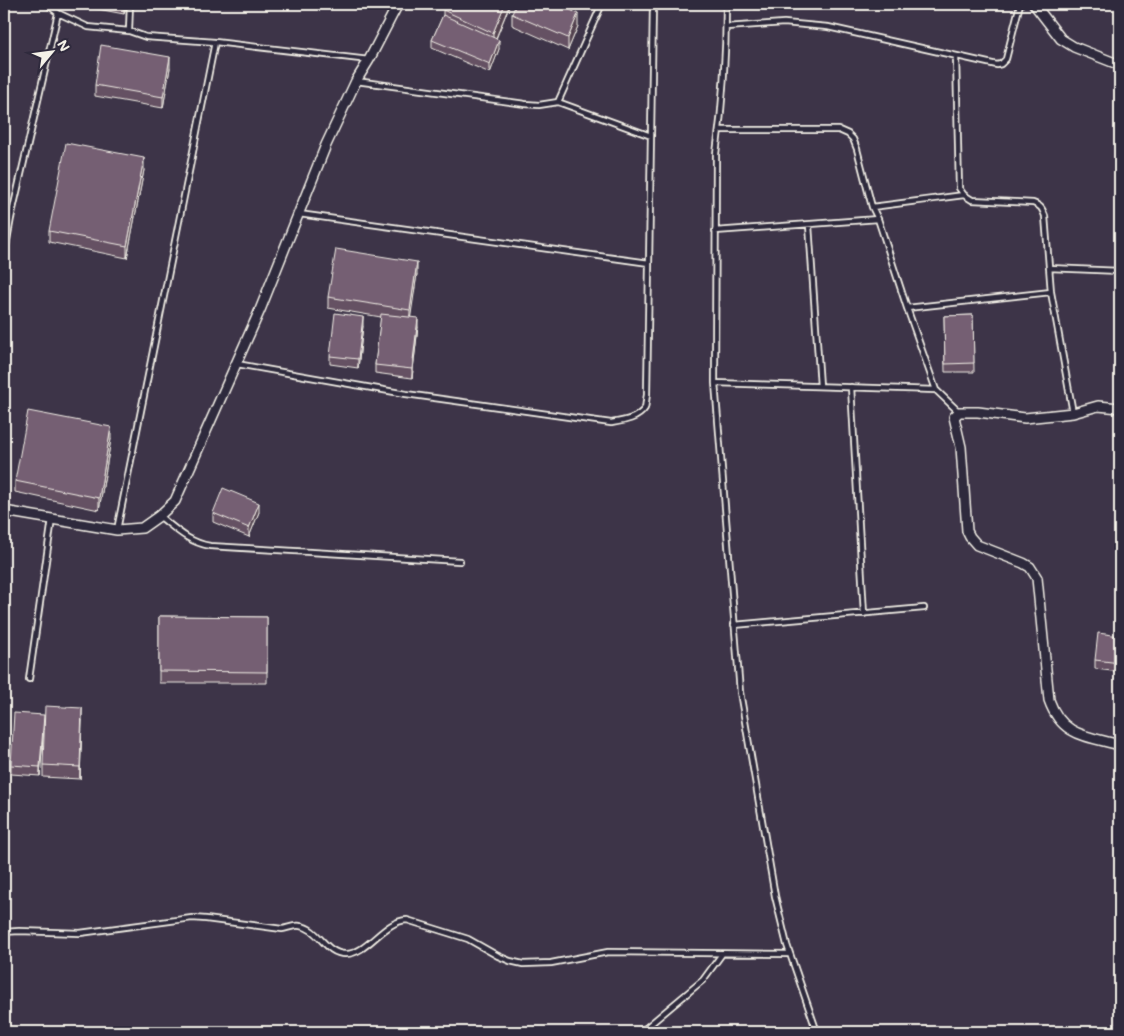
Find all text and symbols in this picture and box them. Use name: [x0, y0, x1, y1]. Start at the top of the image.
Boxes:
north arrow: [28, 28, 78, 78]
text: N: [53, 36, 75, 55]

